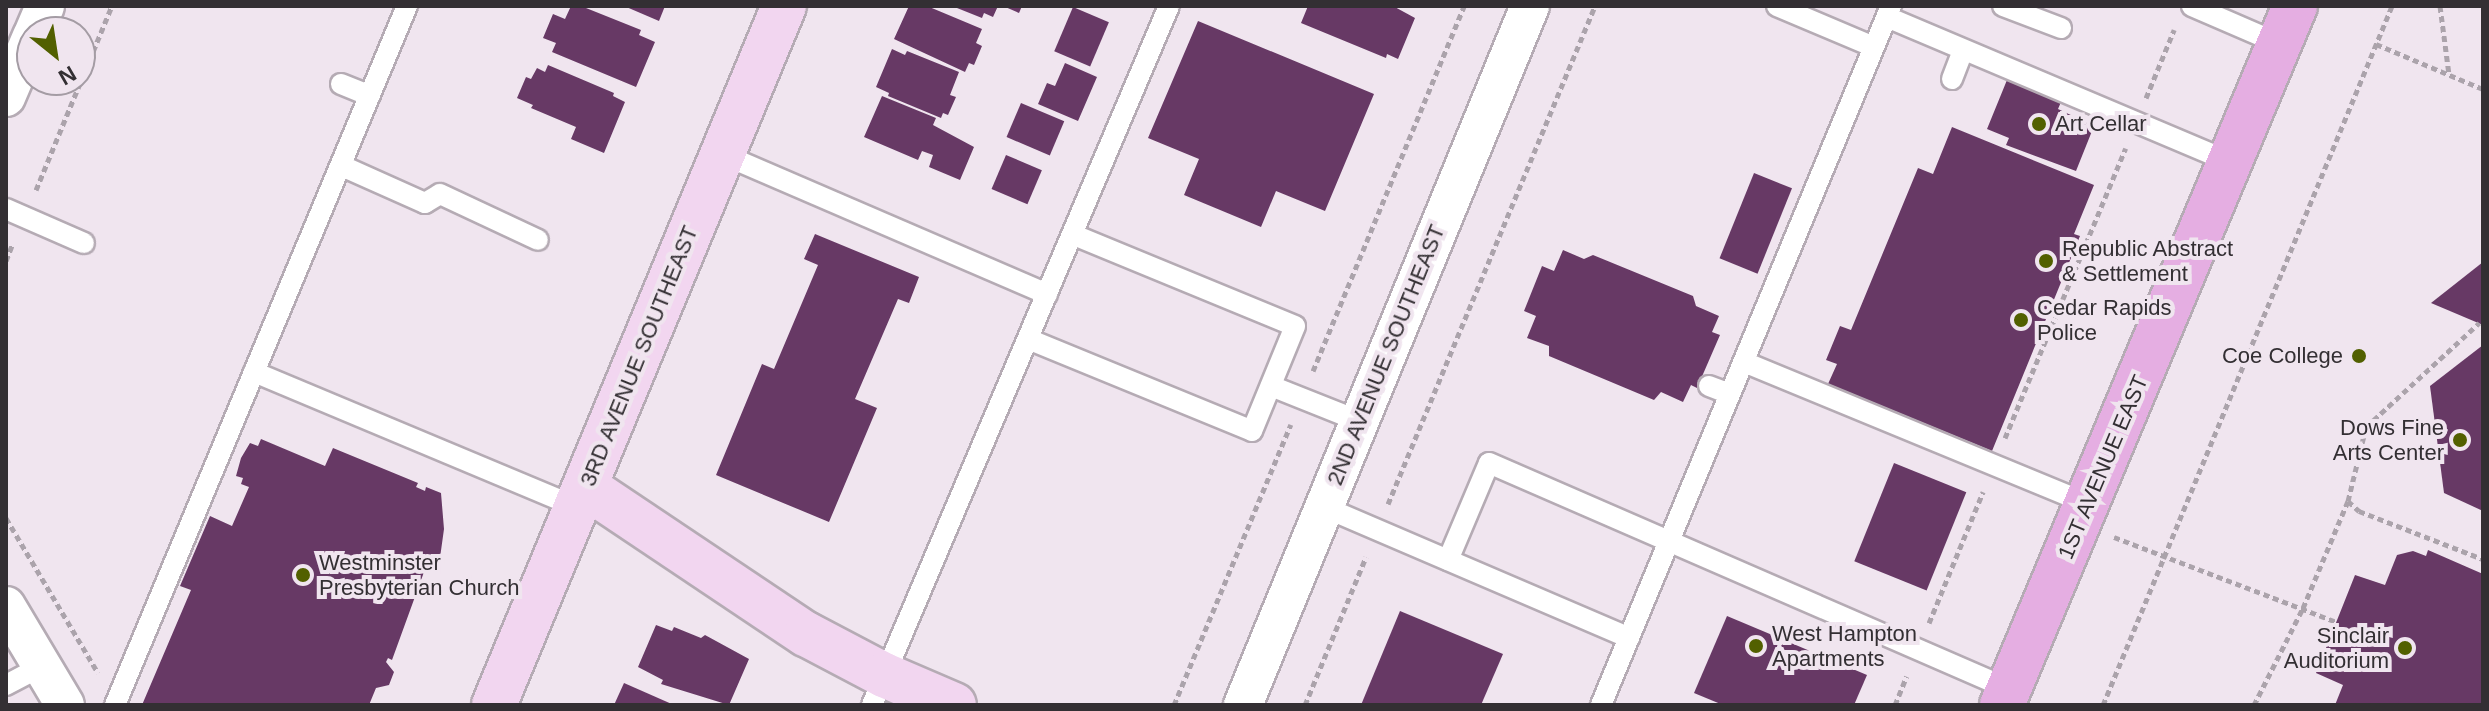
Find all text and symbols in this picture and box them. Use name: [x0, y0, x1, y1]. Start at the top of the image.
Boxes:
north arrow: [16, 16, 96, 96]
text: N: [54, 61, 80, 90]
place label: Art Cellar: [2055, 111, 2147, 137]
marker: Art Cellar: [2030, 115, 2048, 133]
street label: 2ND AVENUE SOUTHEAST: [1321, 220, 1451, 490]
street label: 3RD AVENUE SOUTHEAST: [574, 221, 704, 491]
place label: Republic Abstract & Settlement: [2062, 235, 2234, 286]
marker: Republic Abstract & Settlement: [2037, 252, 2055, 270]
place label: Cedar Rapids Police: [2037, 294, 2172, 346]
marker: Cedar Rapids Police: [2012, 311, 2030, 329]
place label: Coe College: [2222, 343, 2343, 369]
marker: Coe College: [2350, 347, 2368, 365]
street label: 1ST AVENUE EAST: [2052, 370, 2154, 564]
place label: Dows Fine Arts Center: [2333, 414, 2444, 466]
marker: Dows Fine Arts Center: [2451, 431, 2469, 449]
place label: Westminster Presbyterian Church: [319, 549, 520, 600]
marker: Westminster Presbyterian Church: [294, 566, 312, 584]
place label: West Hampton Apartments: [1772, 620, 1917, 672]
place label: Sinclair Auditorium: [2284, 622, 2389, 674]
marker: West Hampton Apartments: [1747, 637, 1765, 655]
marker: Sinclair Auditorium: [2396, 639, 2414, 657]

